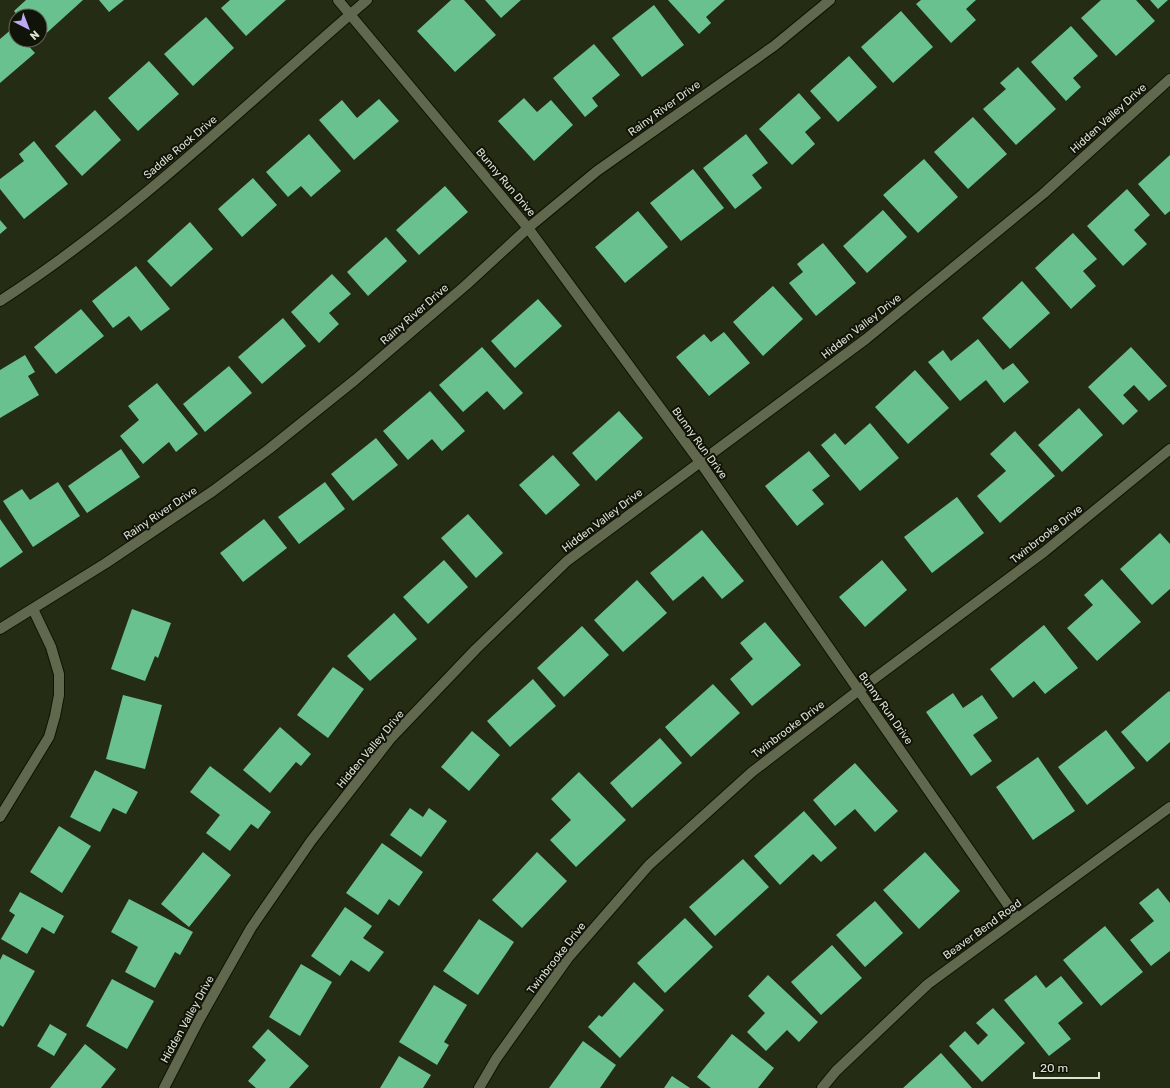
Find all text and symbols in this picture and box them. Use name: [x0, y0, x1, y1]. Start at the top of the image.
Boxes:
north arrow: [8, 8, 48, 48]
text: N: [27, 28, 42, 43]
street label: Rainy River Drive: [626, 78, 703, 139]
street label: Hidden Valley Drive: [1068, 81, 1149, 156]
street label: Saddle Rock Drive: [141, 113, 220, 182]
street label: Bunny Run Drive: [473, 145, 538, 219]
street label: Rainy River Drive: [378, 281, 451, 347]
street label: Hidden Valley Drive: [819, 291, 904, 362]
street label: Bunny Run Drive: [669, 405, 730, 482]
street label: Rainy River Drive: [121, 484, 200, 543]
street label: Hidden Valley Drive: [559, 486, 645, 555]
street label: Twinbrooke Drive: [1008, 502, 1085, 567]
street label: Bunny Run Drive: [856, 670, 915, 747]
street label: Twinbrooke Drive: [749, 698, 827, 761]
street label: Hidden Valley Drive: [334, 708, 407, 791]
street label: Beaver Bend Road: [941, 897, 1024, 962]
street label: Twinbrooke Drive: [524, 920, 589, 997]
street label: Hidden Valley Drive: [158, 973, 217, 1065]
scale bar: [1034, 1054, 1099, 1080]
text: 20 m: [1040, 1061, 1068, 1075]

